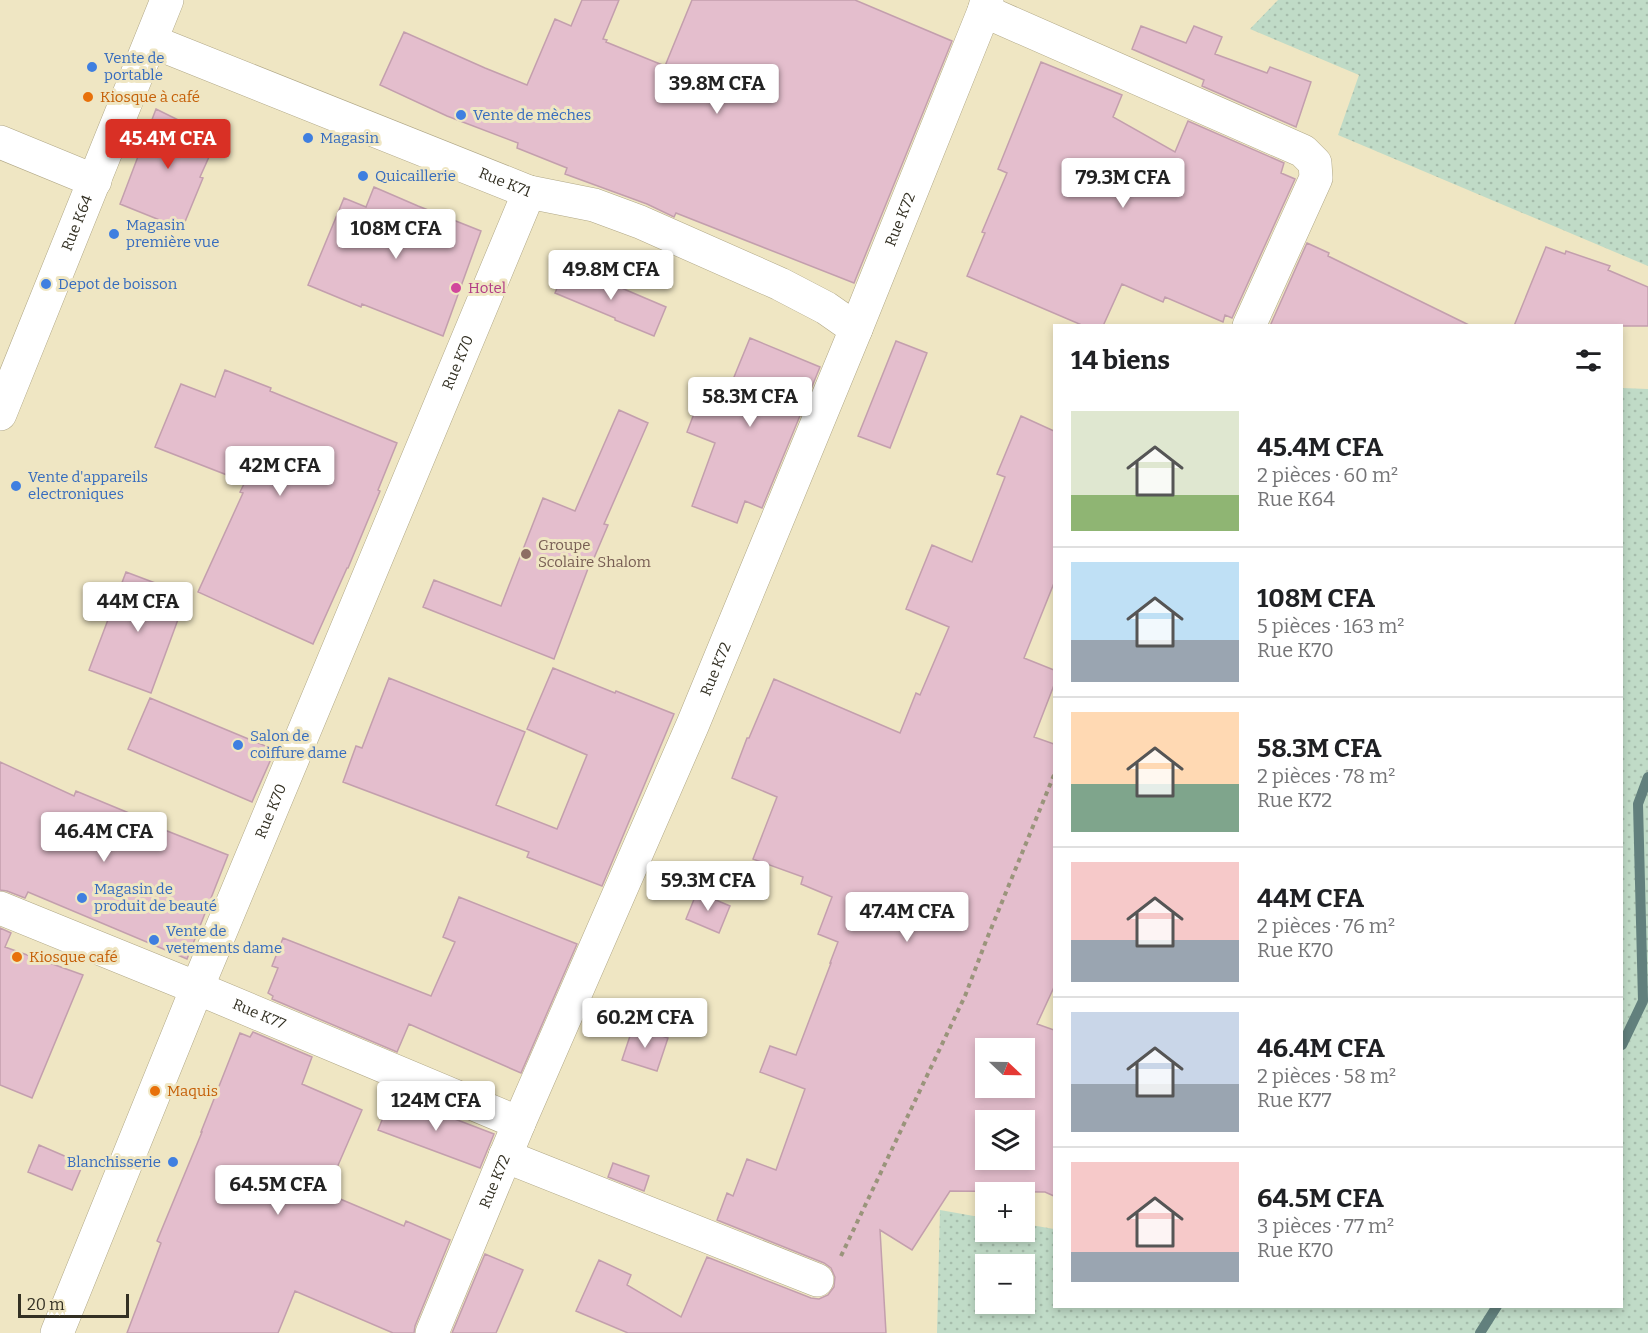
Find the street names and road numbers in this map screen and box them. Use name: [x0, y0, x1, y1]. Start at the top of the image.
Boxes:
street label: Rue K71: [476, 164, 533, 201]
street label: Rue K72: [881, 190, 919, 249]
street label: Rue K64: [58, 192, 96, 253]
street label: Rue K70: [438, 332, 477, 393]
street label: Rue K72: [697, 640, 735, 699]
street label: Rue K70: [251, 781, 290, 841]
street label: Rue K77: [230, 995, 289, 1033]
street label: Rue K72: [476, 1152, 514, 1211]

